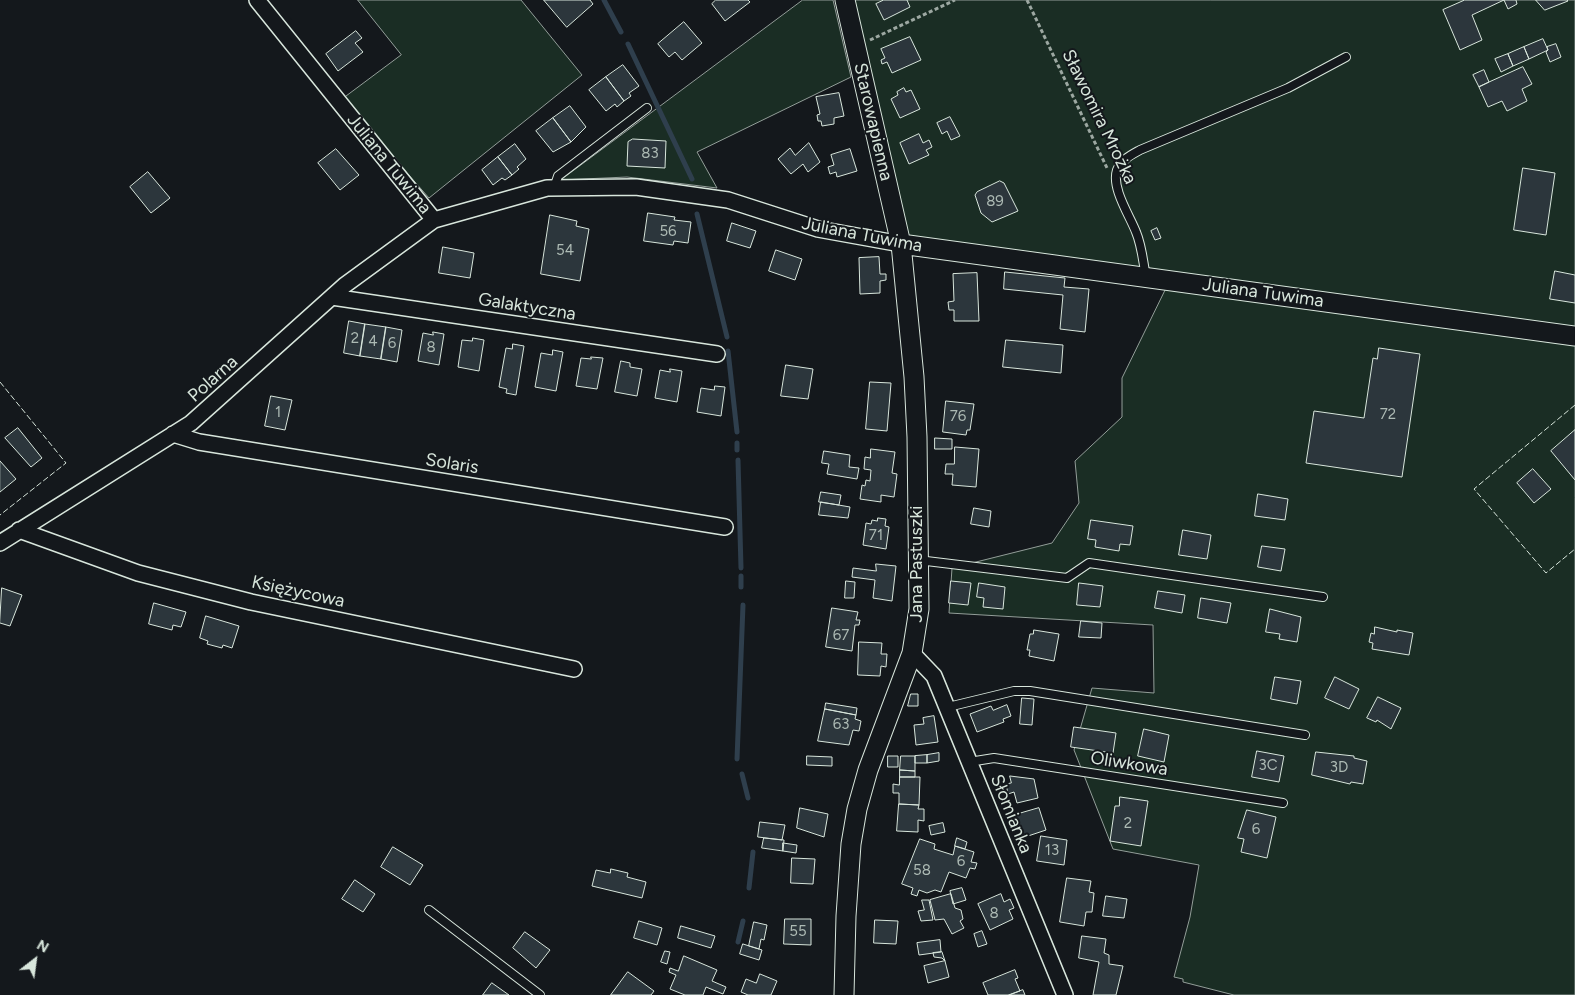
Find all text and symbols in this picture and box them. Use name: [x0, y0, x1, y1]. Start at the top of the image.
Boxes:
street label: Sławomira Mrożka: [1057, 46, 1141, 188]
street label: Starowapienna: [849, 61, 897, 183]
street label: Juliana Tuwima: [342, 110, 436, 218]
house number: 83: [641, 145, 659, 163]
house number: 89: [986, 193, 1004, 211]
street label: Juliana Tuwima: [800, 213, 924, 257]
house number: 56: [659, 223, 677, 241]
house number: 54: [556, 242, 574, 260]
street label: Juliana Tuwima: [1201, 274, 1325, 312]
street label: Galaktyczna: [477, 289, 577, 325]
house number: 2: [351, 330, 359, 348]
house number: 4: [368, 333, 378, 351]
house number: 6: [388, 335, 396, 353]
house number: 8: [426, 339, 436, 357]
street label: Polarna: [184, 351, 242, 407]
house number: 1: [275, 404, 281, 422]
house number: 72: [1380, 406, 1396, 424]
house number: 76: [950, 408, 966, 426]
street label: Solaris: [424, 449, 480, 479]
street label: Jana Pastuszki: [906, 506, 928, 622]
house number: 71: [869, 527, 883, 545]
street label: Księżycowa: [250, 572, 346, 612]
house number: 67: [833, 627, 849, 645]
house number: 63: [833, 716, 849, 734]
street label: Oliwkowa: [1089, 747, 1169, 781]
house number: 3C: [1259, 757, 1277, 775]
house number: 3D: [1330, 759, 1348, 777]
street label: Słomianka: [985, 771, 1037, 857]
house number: 2: [1124, 815, 1132, 833]
house number: 6: [1252, 821, 1260, 839]
house number: 13: [1045, 842, 1059, 860]
house number: 6: [957, 853, 965, 871]
house number: 58: [913, 862, 931, 880]
house number: 8: [989, 905, 999, 923]
house number: 55: [789, 923, 807, 941]
north arrow: [10, 935, 60, 985]
text: N: [34, 937, 52, 957]

